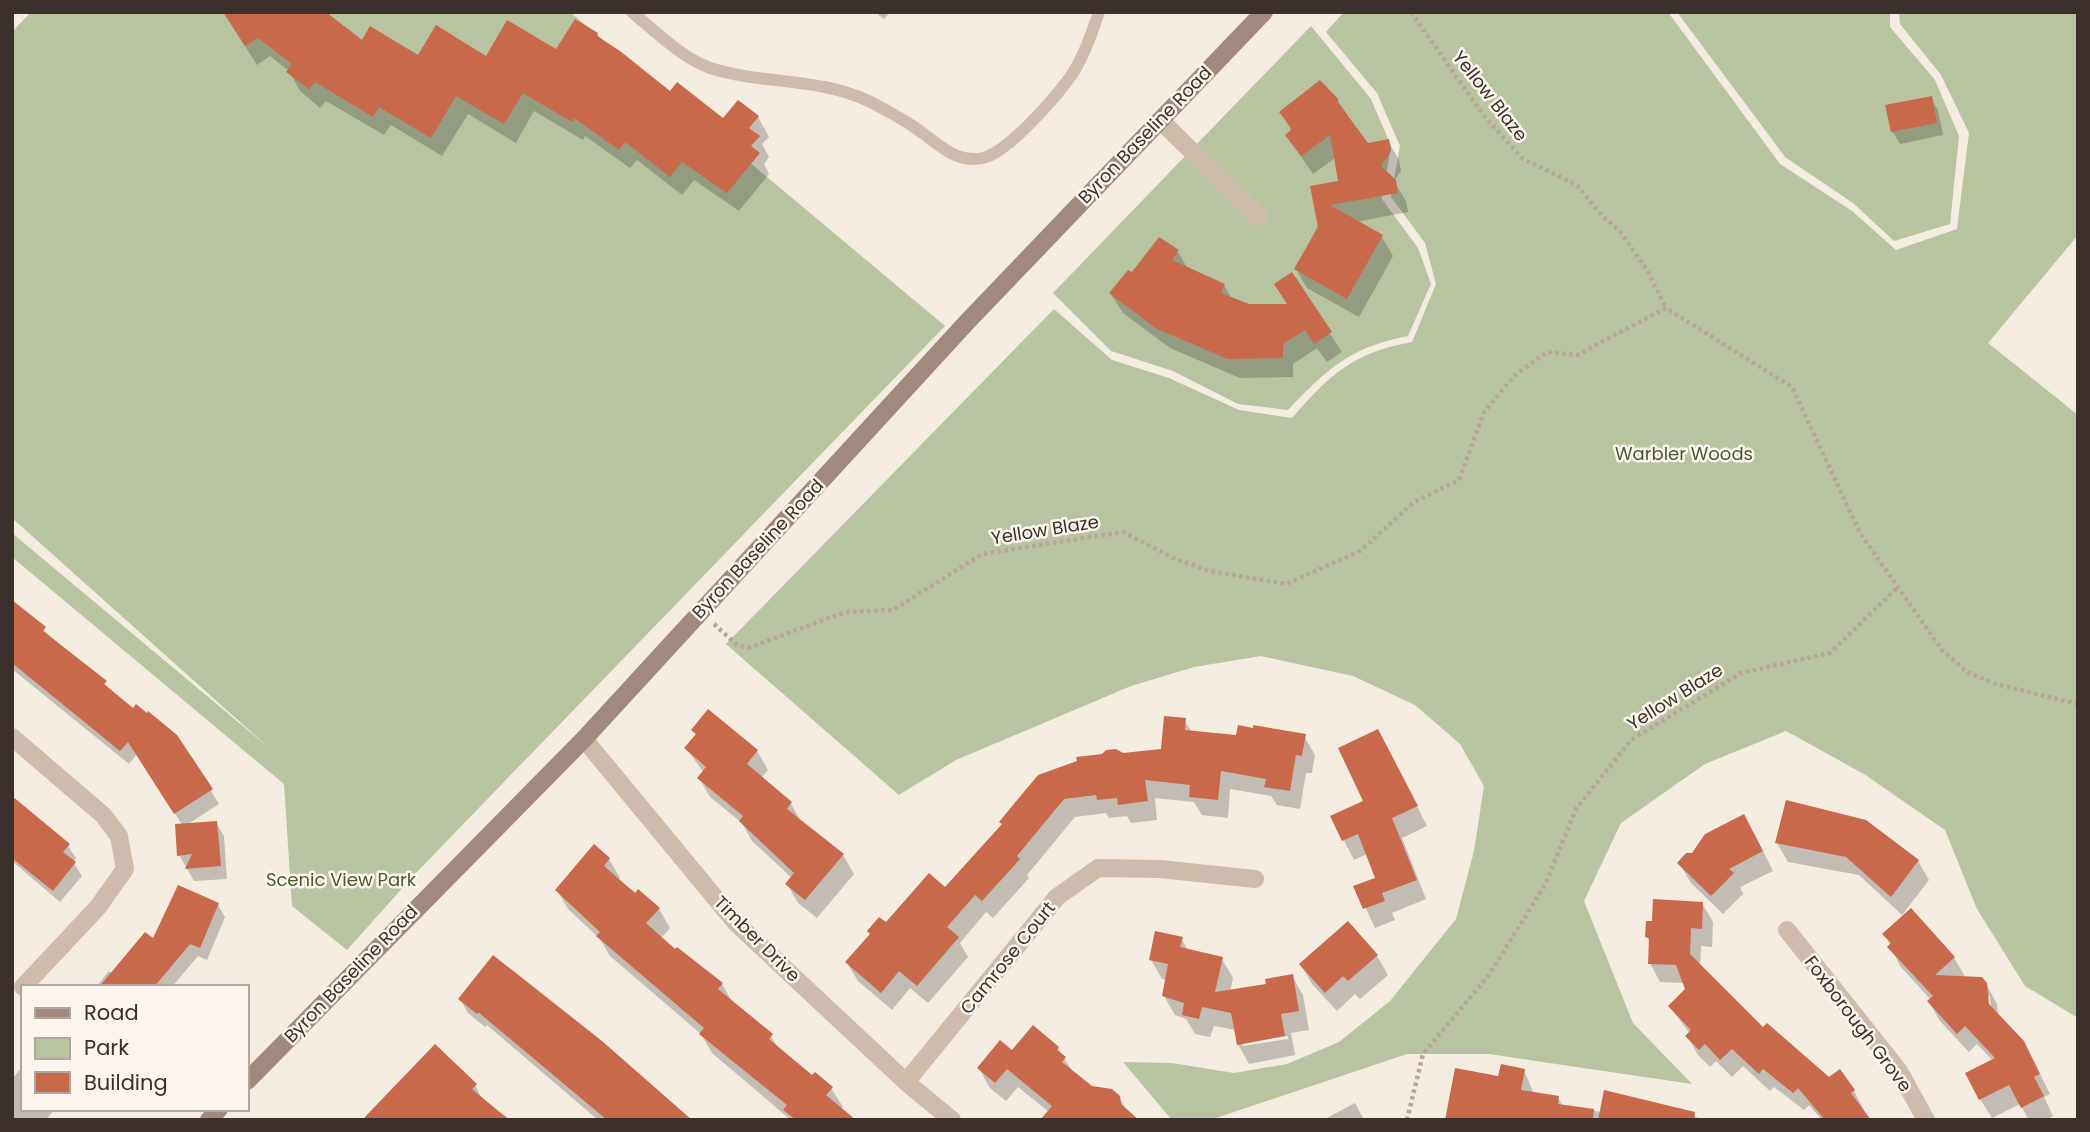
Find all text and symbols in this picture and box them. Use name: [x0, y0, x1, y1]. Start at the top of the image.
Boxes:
street label: Yellow Blaze: [1447, 45, 1534, 146]
street label: Byron Baseline Road: [1072, 60, 1217, 209]
park label: Warbler Woods: [1615, 441, 1753, 466]
street label: Byron Baseline Road: [686, 473, 829, 624]
street label: Yellow Blaze: [989, 509, 1101, 550]
street label: Yellow Blaze: [1622, 657, 1727, 736]
park label: Scenic View Park: [266, 867, 417, 892]
street label: Timber Drive: [709, 890, 806, 987]
street label: Camrose Court: [954, 896, 1061, 1019]
street label: Byron Baseline Road: [278, 899, 423, 1048]
street label: Foxborough Grove: [1799, 950, 1918, 1097]
legend: [21, 985, 248, 1111]
text: Road: [84, 998, 139, 1027]
text: Park: [84, 1033, 129, 1062]
text: Building: [84, 1068, 168, 1097]

